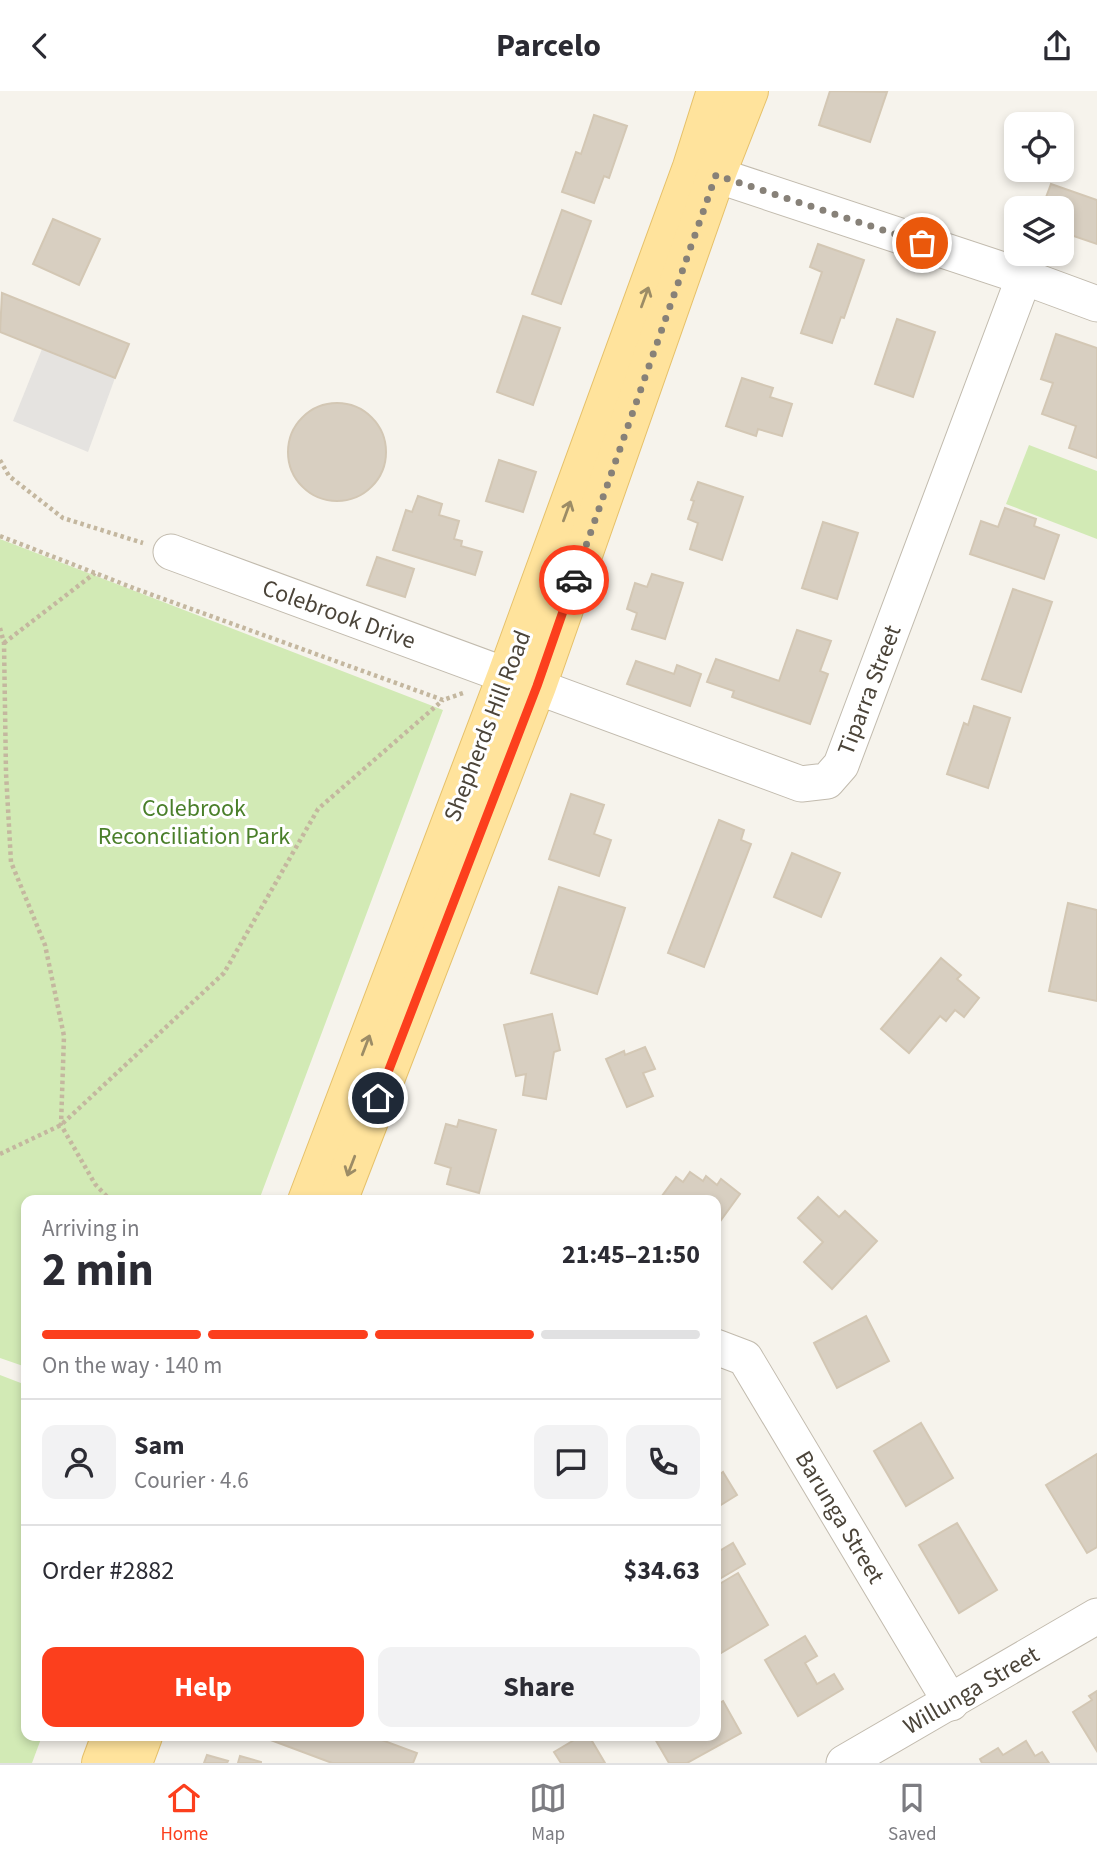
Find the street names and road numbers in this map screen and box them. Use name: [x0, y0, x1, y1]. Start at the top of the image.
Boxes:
street label: Colebrook Drive: [257, 571, 420, 658]
street label: Tiparra Street: [829, 620, 910, 760]
street label: Shepherds Hill Road: [435, 625, 540, 827]
street label: Barunga Street: [786, 1444, 893, 1590]
street label: Willunga Street: [897, 1637, 1046, 1744]

